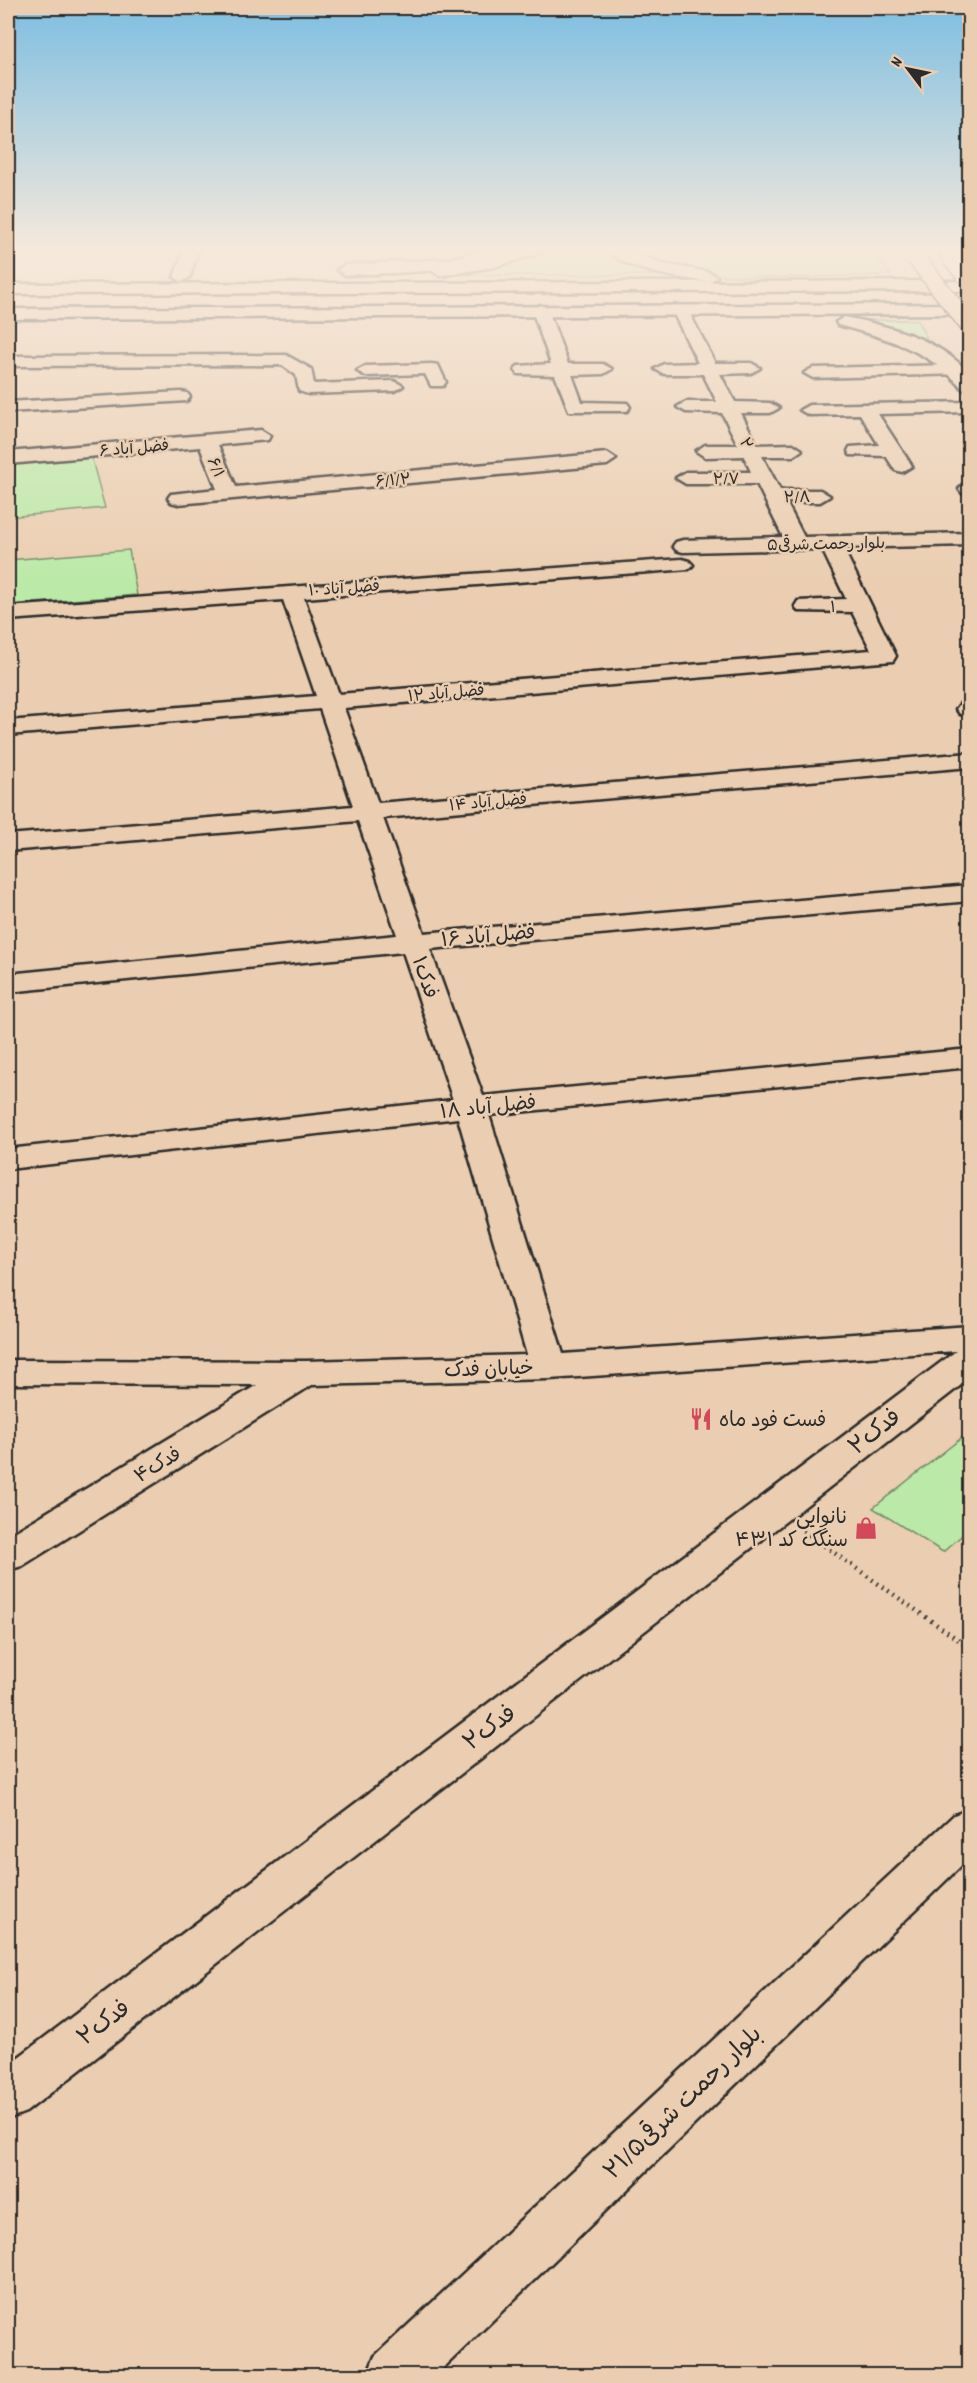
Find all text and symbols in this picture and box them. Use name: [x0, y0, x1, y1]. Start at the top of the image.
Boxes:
north arrow: [878, 39, 938, 99]
text: N: [886, 53, 909, 72]
street label: ۲: [732, 434, 757, 454]
street label: فضل آباد ۶: [98, 435, 170, 464]
street label: ۶/۱: [200, 454, 229, 482]
street label: ۶/۱/۲: [375, 468, 412, 494]
street label: ۲/۷: [713, 469, 739, 492]
street label: ۲/۸: [784, 487, 811, 510]
street label: ۵بلوار رحمت شرقی: [767, 532, 885, 558]
street label: فضل آباد ۱۰: [308, 576, 381, 603]
street label: ۱: [830, 597, 836, 620]
street label: فضل آباد ۱۲: [407, 680, 486, 709]
street label: فضل آباد ۱۴: [448, 789, 528, 818]
street label: فضل آباد ۱۶: [440, 920, 537, 956]
street label: فدک۱: [403, 953, 443, 1003]
street label: فضل آباد ۱۸: [439, 1090, 538, 1128]
street label: خیابان فدک: [444, 1355, 534, 1387]
street label: فدک۲: [842, 1402, 910, 1465]
restaurant icon: فست فود ماه: [688, 1406, 714, 1432]
place label: فست فود ماه: [719, 1408, 826, 1436]
street label: فدک۴: [130, 1442, 187, 1492]
place label: نانوایی سنگک کد ۴۳۱: [735, 1505, 848, 1556]
shop icon: نانوایی سنگک کد ۴۳۱: [853, 1515, 879, 1541]
street label: فدک۲: [457, 1698, 525, 1761]
street label: فدک۲: [71, 1993, 139, 2056]
street label: بلوار رحمت شرقی۲۱/۵: [596, 2019, 771, 2189]

